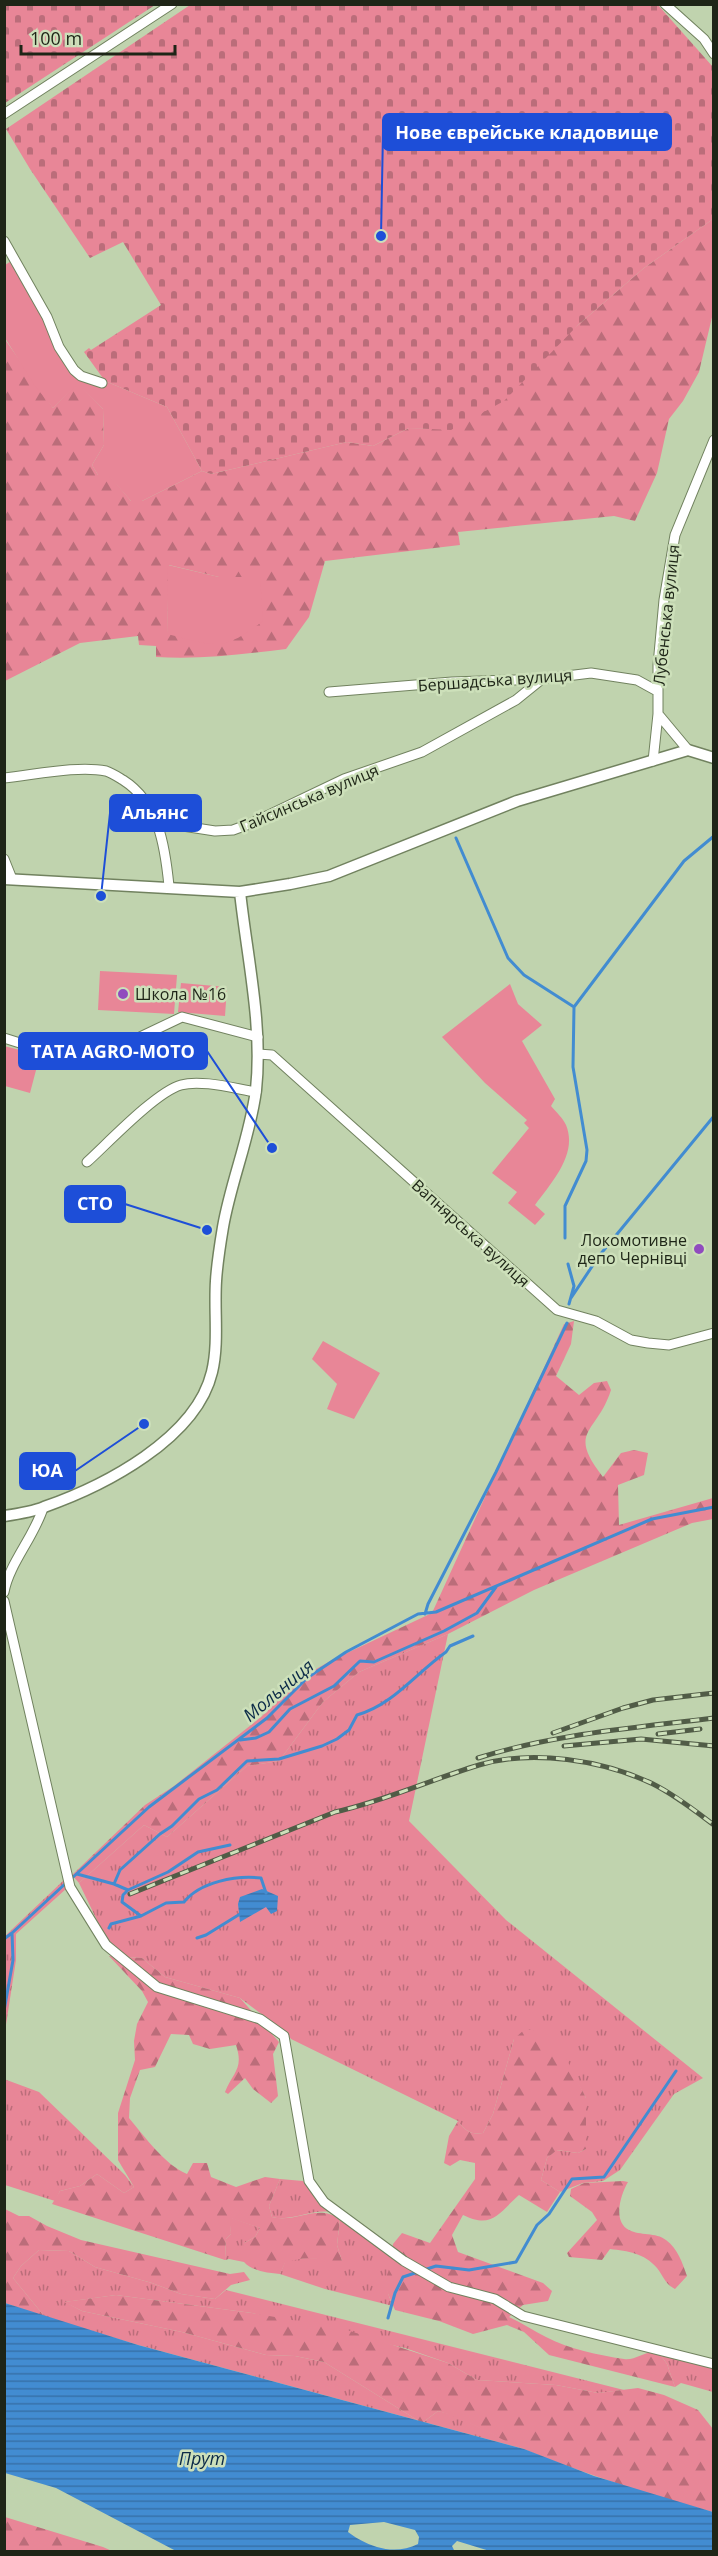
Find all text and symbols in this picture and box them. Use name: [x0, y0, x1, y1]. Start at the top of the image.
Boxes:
scale bar: [21, 18, 176, 56]
text: 100 m: [30, 26, 82, 50]
callout: Нове єврейське кладовище: [383, 114, 671, 150]
text: Нове єврейське кладовище: [395, 120, 659, 144]
street label: Лубенська вулиця: [648, 543, 684, 687]
street label: Бершадська вулиця: [417, 664, 573, 696]
street label: Гайсинська вулиця: [236, 759, 382, 837]
callout: Альянс: [110, 795, 201, 831]
text: Альянс: [122, 800, 188, 824]
place label: Школа №16: [135, 983, 226, 1005]
marker: Школа №16: [116, 987, 130, 1001]
callout: TATA AGRO-MOTO: [19, 1033, 207, 1069]
text: TATA AGRO-MOTO: [31, 1039, 195, 1063]
street label: Вапнярська вулиця: [407, 1174, 535, 1292]
callout: СТО: [65, 1186, 125, 1222]
text: СТО: [77, 1191, 113, 1215]
place label: Локомотивне депо Чернівці: [578, 1229, 687, 1269]
marker: Локомотивне депо Чернівці: [692, 1242, 706, 1256]
callout: ЮА: [20, 1453, 75, 1489]
text: ЮА: [31, 1458, 63, 1482]
water label: Мольниця: [238, 1653, 318, 1727]
water label: Прут: [179, 2446, 225, 2470]

